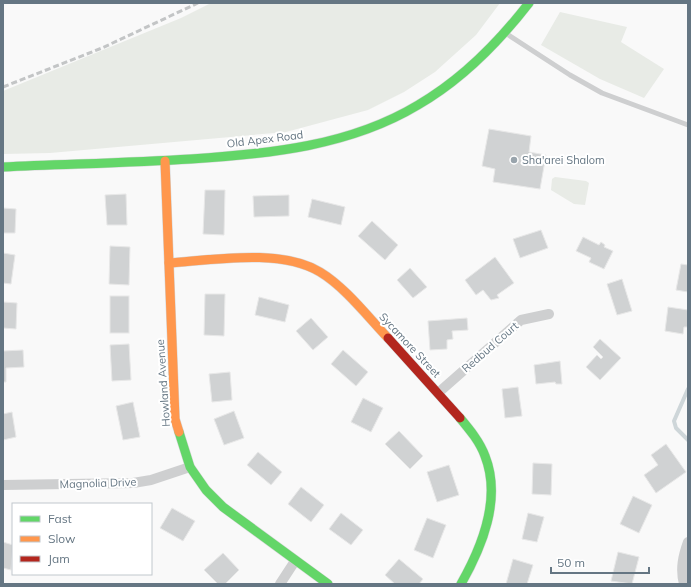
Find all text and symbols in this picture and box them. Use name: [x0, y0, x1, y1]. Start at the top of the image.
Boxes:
street label: Old Apex Road: [226, 127, 304, 151]
place label: Sha'arei Shalom: [522, 153, 605, 167]
marker: Sha'arei Shalom: [509, 155, 519, 165]
street label: Sycamore Street: [376, 310, 444, 380]
street label: Redbud Court: [459, 319, 521, 375]
street label: Howland Avenue: [153, 339, 173, 427]
street label: Magnolia Drive: [59, 475, 137, 491]
legend: [12, 503, 152, 575]
text: Fast: [48, 511, 72, 526]
text: Slow: [48, 531, 76, 546]
scale bar: [551, 549, 649, 575]
text: Jam: [48, 551, 70, 566]
text: 50 m: [557, 555, 585, 570]

